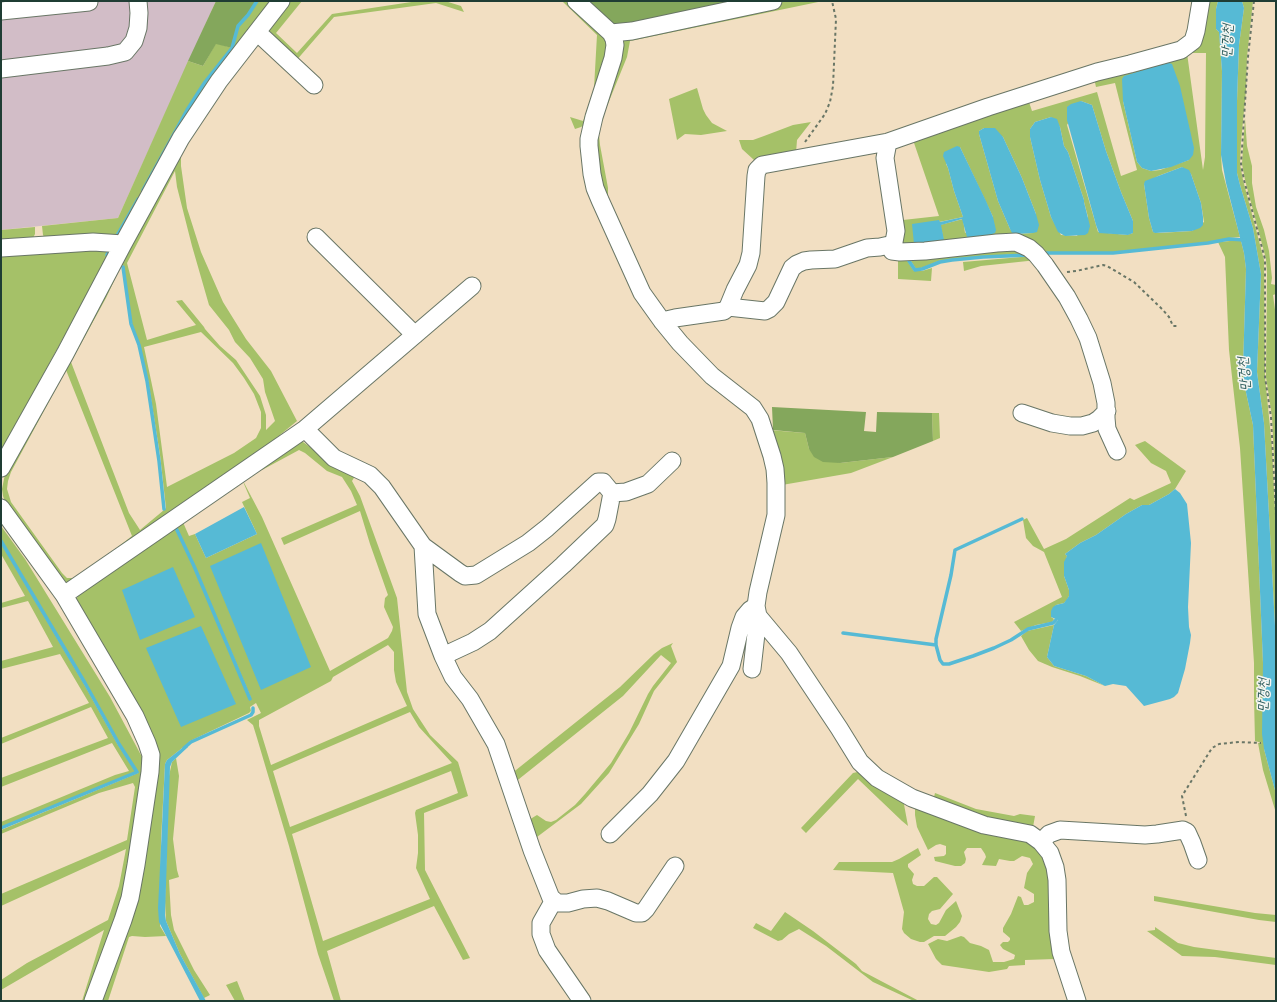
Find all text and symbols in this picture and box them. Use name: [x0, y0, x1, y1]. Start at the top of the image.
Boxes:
water label: 만겅천: [1218, 24, 1236, 58]
water label: 만겅천: [1234, 356, 1254, 392]
water label: 만겅천: [1254, 678, 1272, 712]

